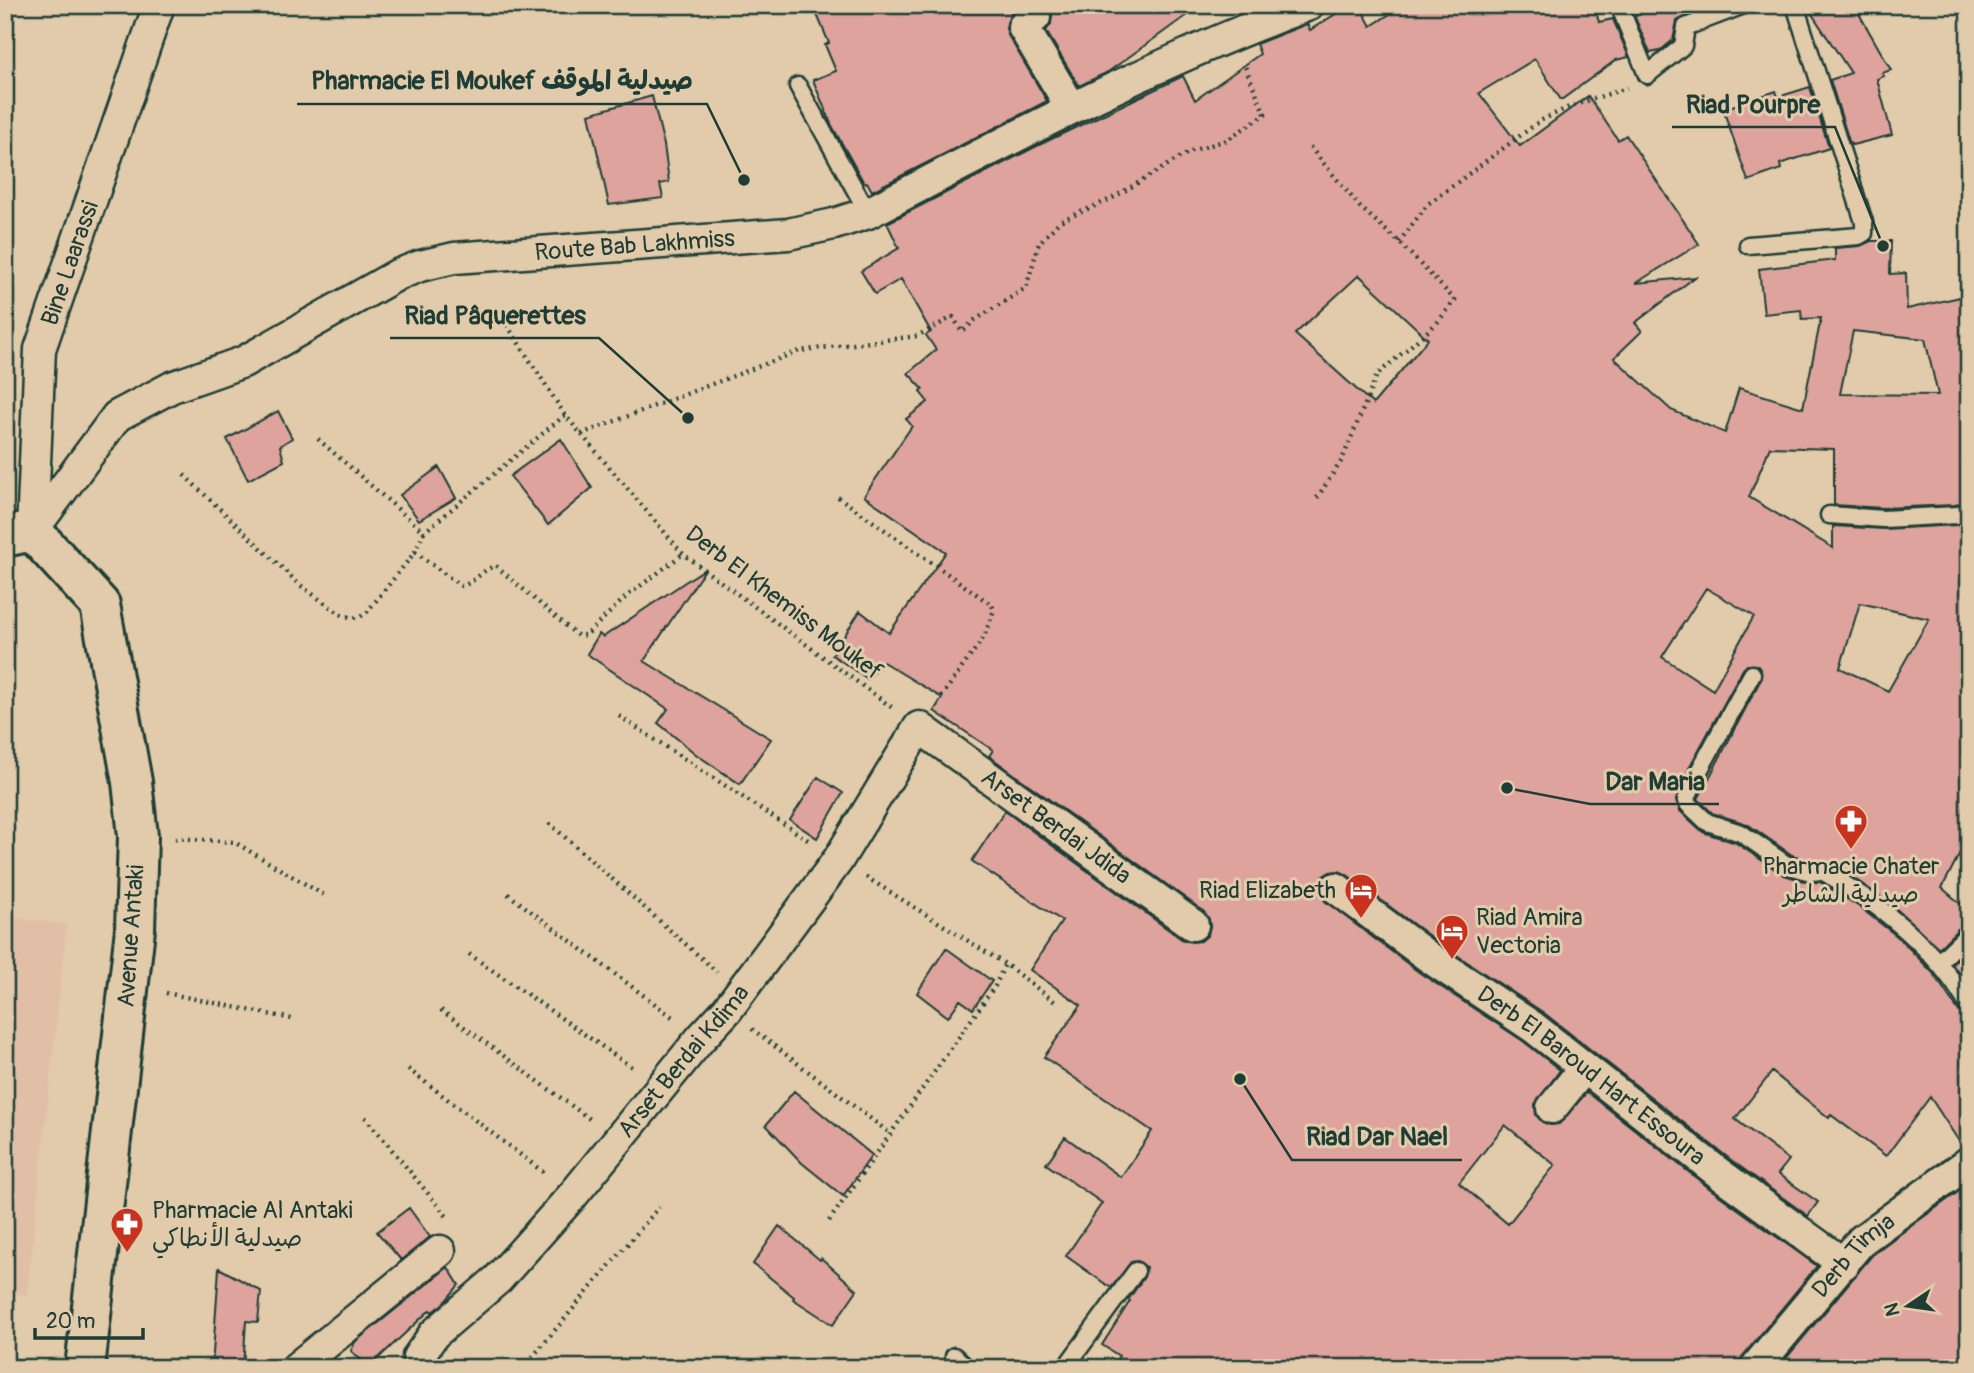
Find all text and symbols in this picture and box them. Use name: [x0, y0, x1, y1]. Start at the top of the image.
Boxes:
callout: Pharmacie El Moukef صيدلية الموقف: [297, 57, 707, 104]
text: Pharmacie El Moukef صيدلية الموقف: [311, 65, 693, 97]
callout: Riad Pourpre: [1672, 80, 1835, 127]
text: Riad Pourpre: [1686, 89, 1822, 121]
street label: Bine Laarassi: [35, 197, 105, 329]
street label: Route Bab Lakhmiss: [534, 223, 736, 267]
callout: Riad Pâquerettes: [390, 291, 599, 338]
text: Riad Pâquerettes: [404, 300, 586, 332]
street label: Derb El Khemiss Moukef: [680, 519, 888, 687]
callout: Dar Maria: [1590, 757, 1719, 804]
street label: Arset Berdai Jdida: [976, 762, 1137, 890]
text: Dar Maria: [1605, 766, 1705, 798]
pharmacy icon: Pharmacie Chater صيدلية الشاطر: [1832, 802, 1870, 851]
place label: Pharmacie Chater صيدلية الشاطر: [1763, 852, 1940, 909]
street label: Avenue Antaki: [112, 864, 150, 1008]
hotel icon: Riad Elizabeth: [1342, 871, 1380, 920]
place label: Riad Elizabeth: [1199, 876, 1336, 905]
place label: Riad Amira Vectoria: [1476, 903, 1583, 960]
hotel icon: Riad Amira Vectoria: [1433, 912, 1471, 961]
street label: Arset Berdai Kdima: [611, 979, 755, 1143]
street label: Derb El Baroud Hart Essoura: [1472, 979, 1711, 1172]
callout: Riad Dar Nael: [1292, 1113, 1462, 1160]
text: Riad Dar Nael: [1306, 1121, 1448, 1153]
place label: Pharmacie Al Antaki صيدلية الأنطاكي: [152, 1196, 353, 1259]
pharmacy icon: Pharmacie Al Antaki صيدلية الأنطاكي: [108, 1205, 146, 1254]
street label: Derb Timja: [1806, 1207, 1900, 1303]
north arrow: [1872, 1272, 1942, 1342]
scale bar: [35, 1296, 144, 1340]
text: N: [1879, 1300, 1906, 1319]
text: 20 m: [46, 1308, 95, 1335]

